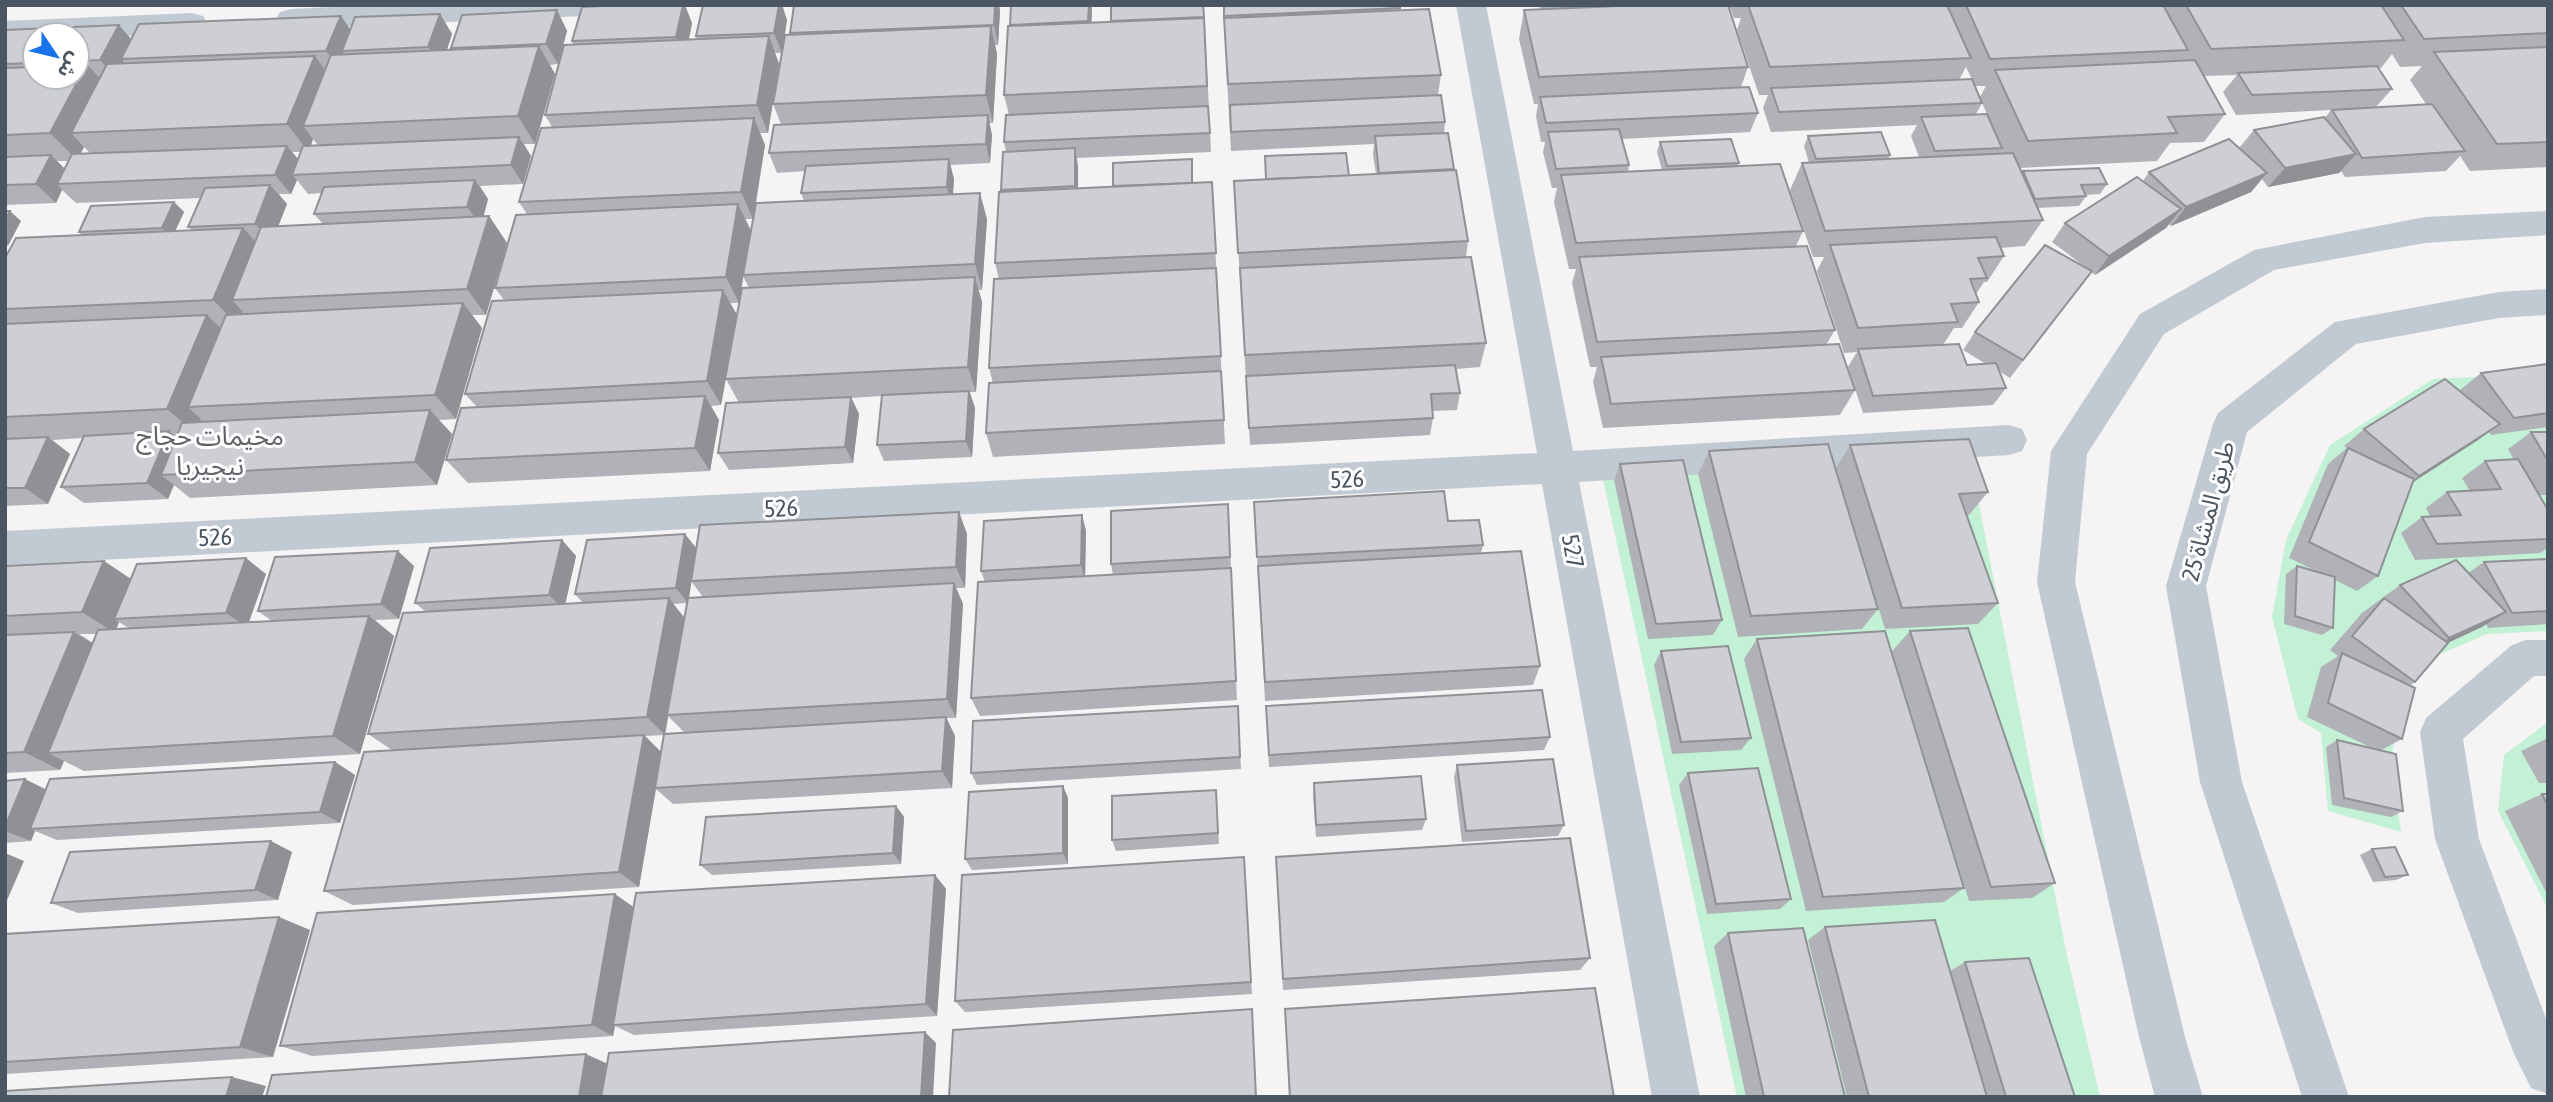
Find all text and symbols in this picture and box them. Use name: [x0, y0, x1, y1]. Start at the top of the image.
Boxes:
north arrow: [21, 21, 91, 91]
text: ش: [53, 49, 86, 83]
district label: مخيمات حجاج نيجيريا: [136, 421, 284, 481]
street label: طريق المشاة 25: [2176, 438, 2242, 584]
street label: 526: [1329, 465, 1365, 493]
street label: 526: [763, 494, 799, 522]
street label: 526: [197, 523, 233, 551]
street label: 527: [1557, 532, 1589, 570]

